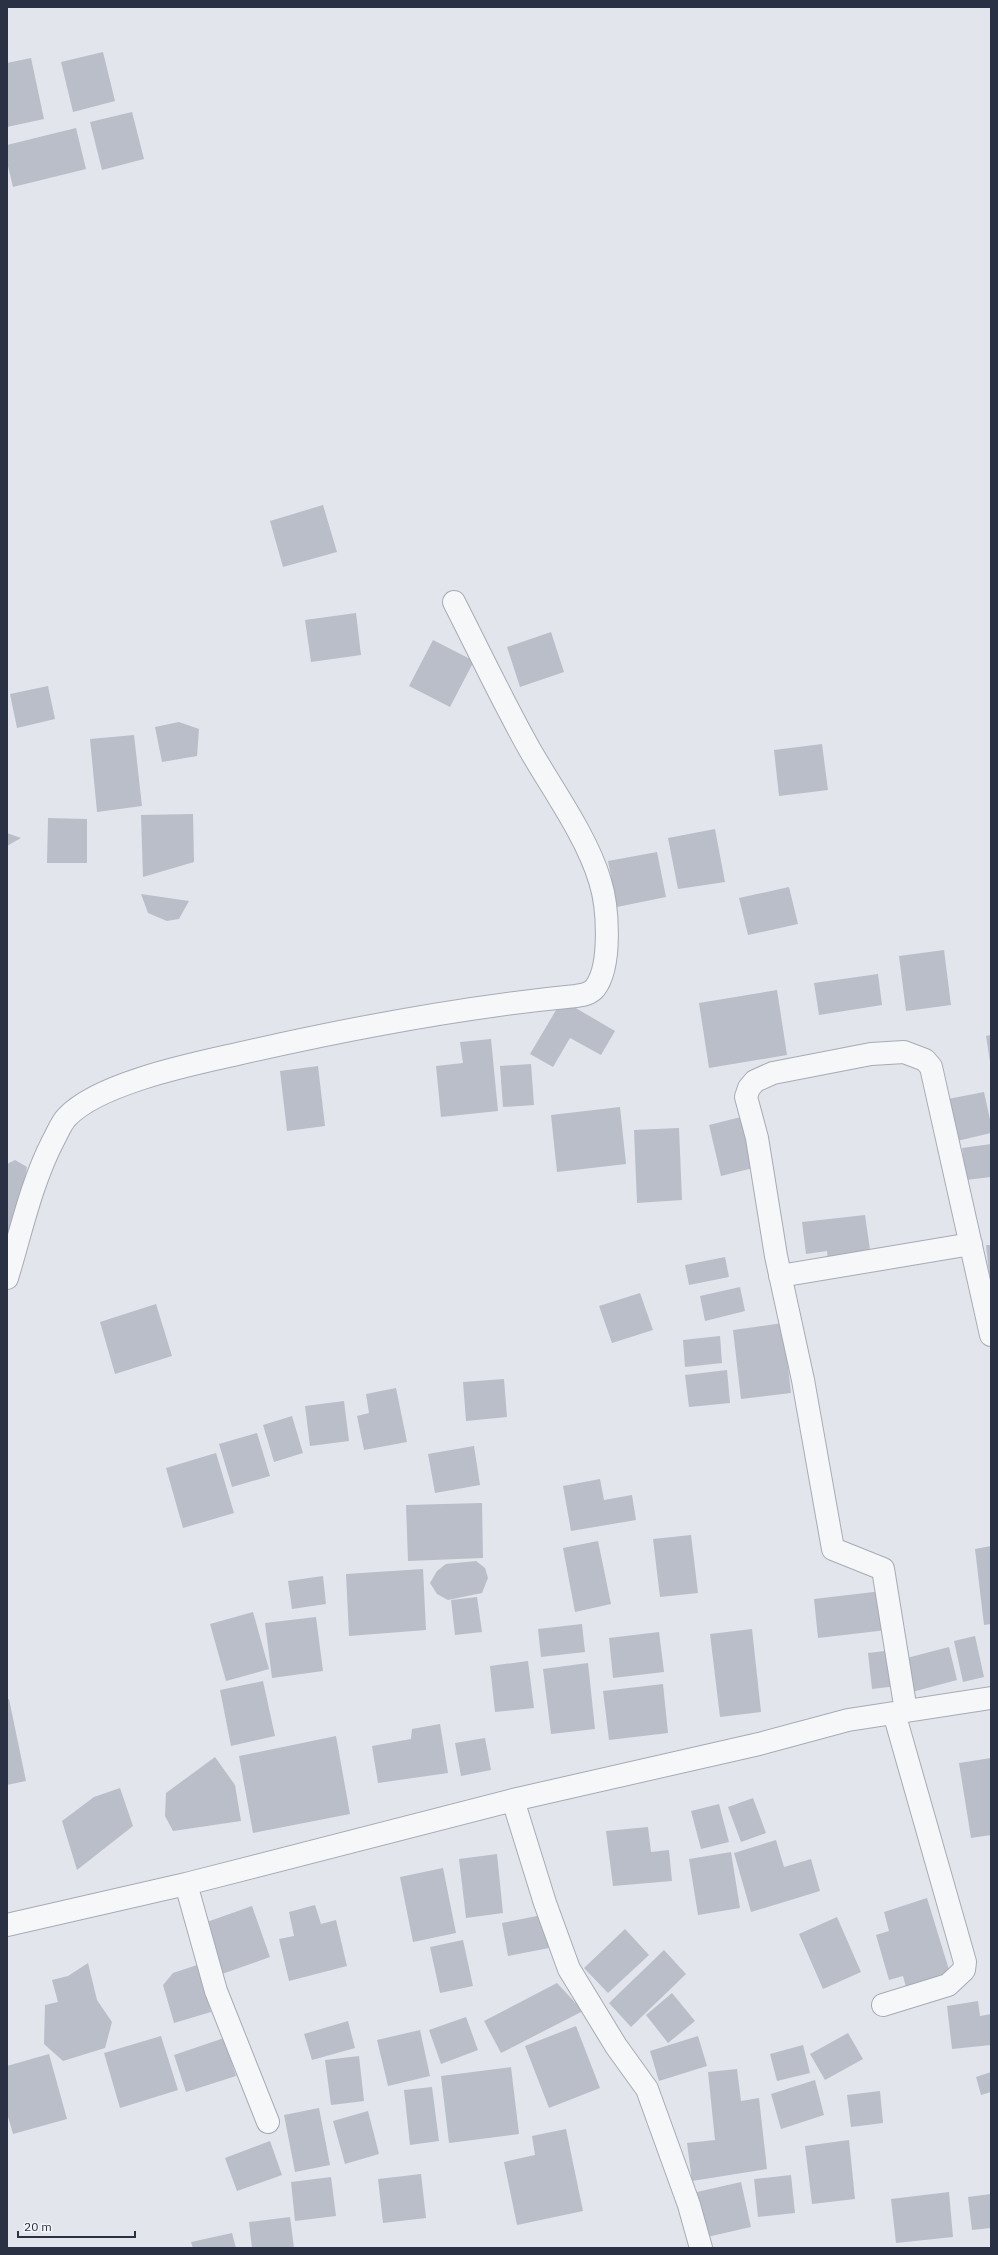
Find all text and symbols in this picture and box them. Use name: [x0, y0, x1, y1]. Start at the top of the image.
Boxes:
scale bar: [18, 2213, 135, 2239]
text: 20 m: [24, 2219, 52, 2234]

